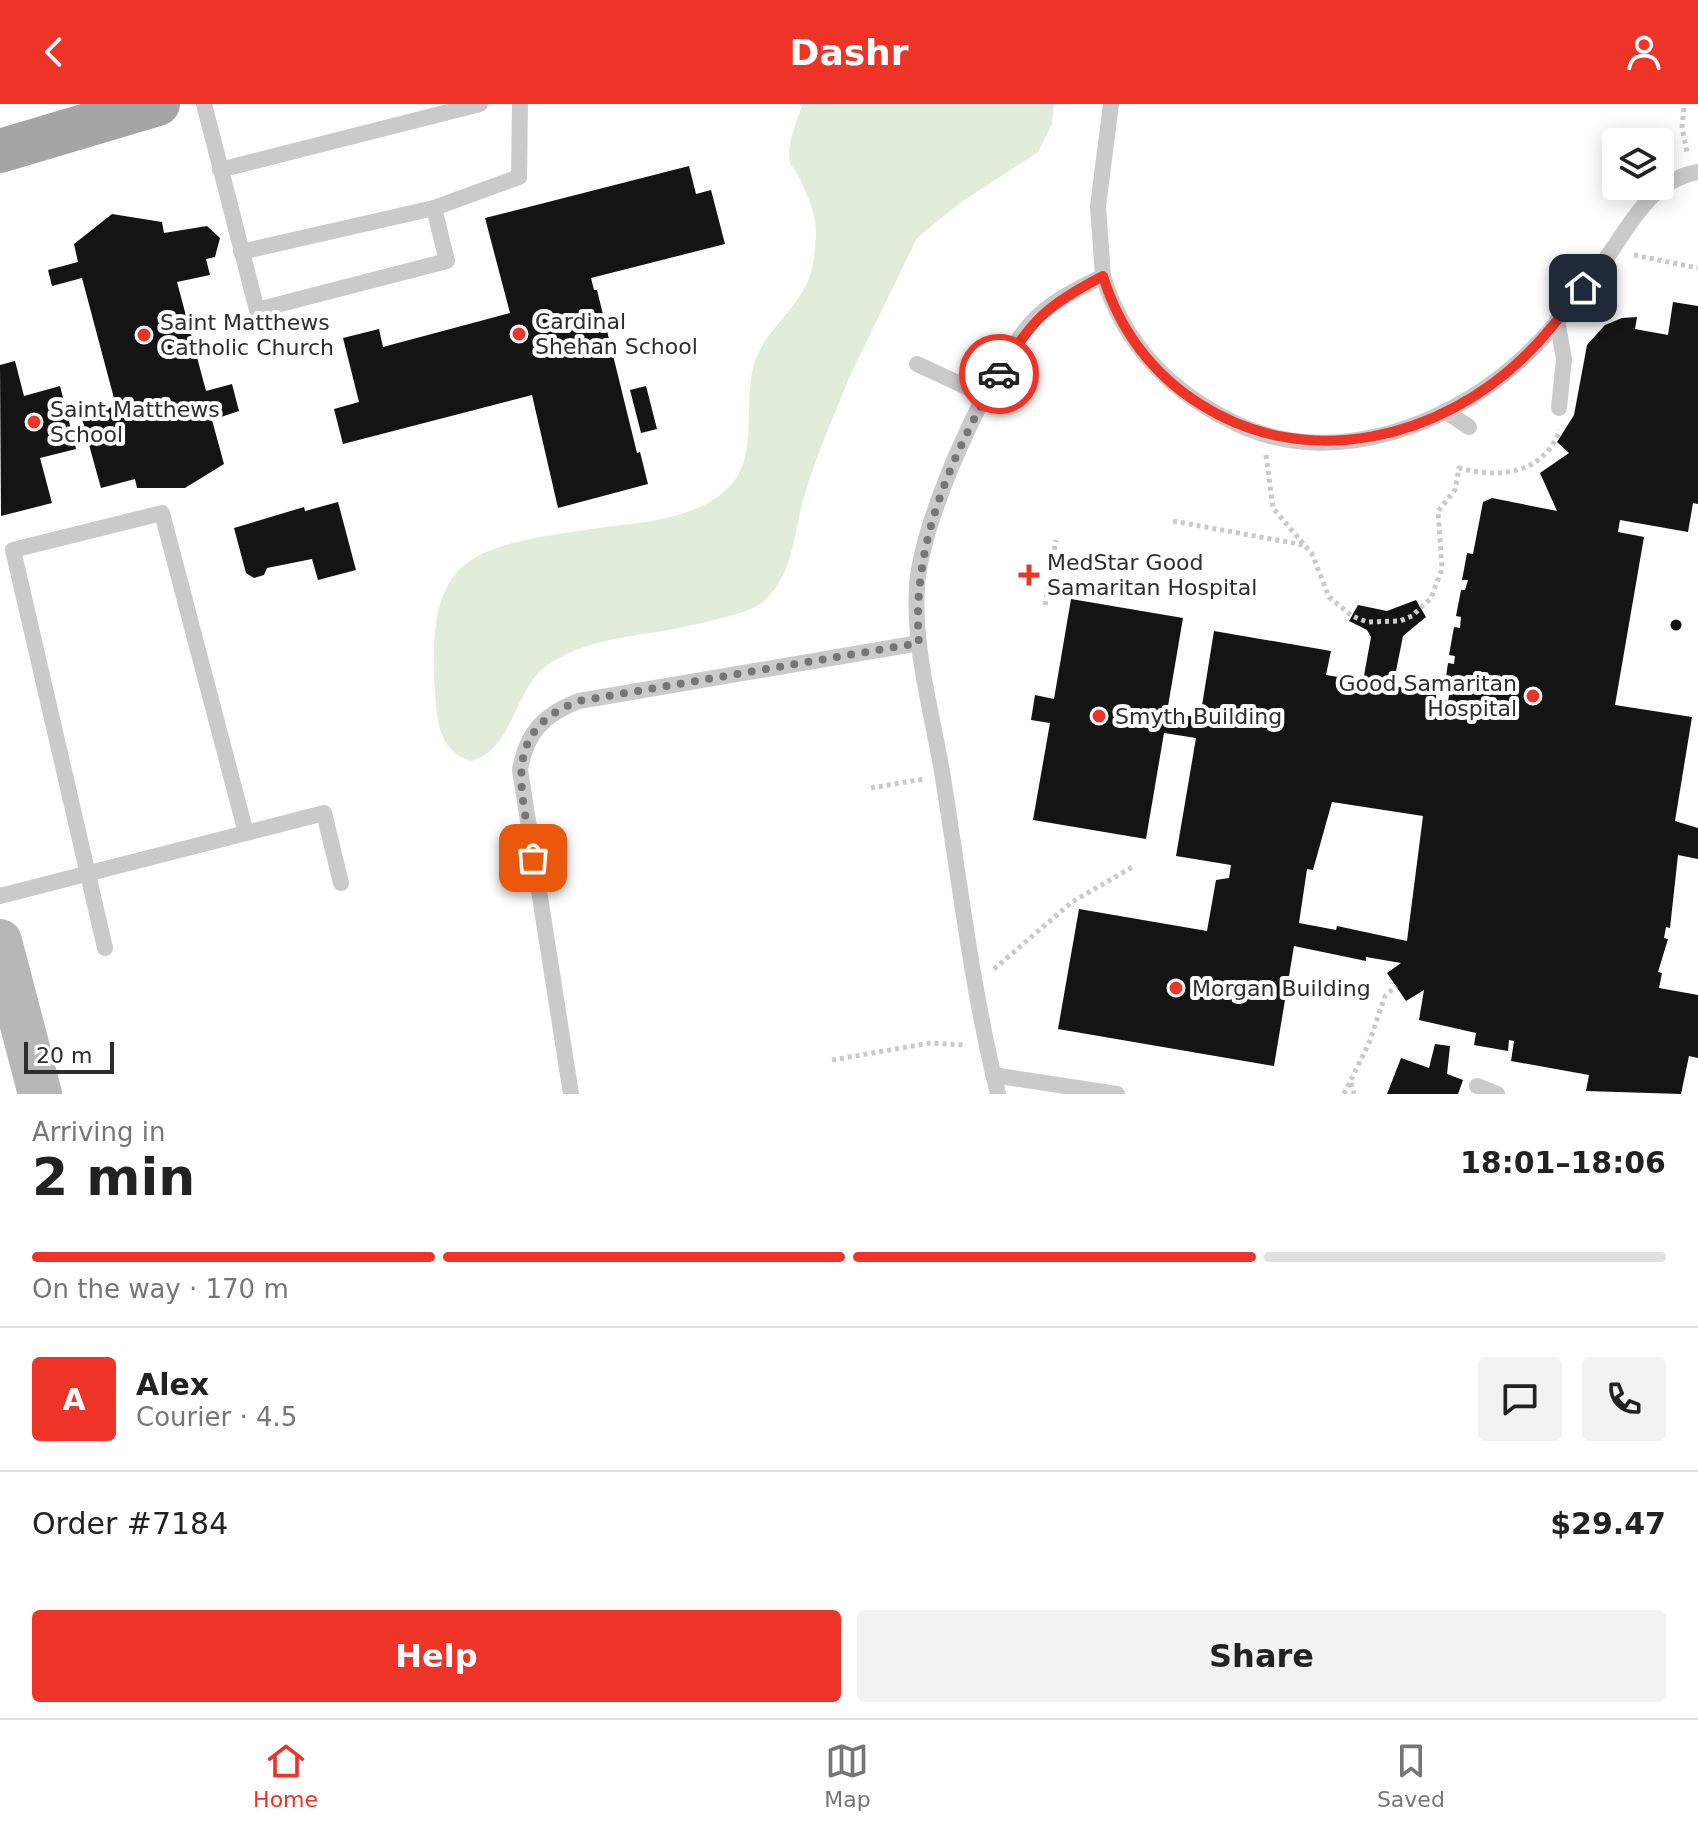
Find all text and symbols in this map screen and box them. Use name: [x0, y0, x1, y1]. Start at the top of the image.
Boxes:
icon: back: [32, 30, 76, 74]
icon: person: [1622, 30, 1666, 74]
text: Dashr: [790, 32, 909, 73]
map controls: [1602, 128, 1674, 200]
button: layers: [1602, 128, 1674, 200]
pin: [1549, 254, 1617, 322]
icon: home: [1561, 266, 1605, 310]
place label: Cardinal Shehan School: [535, 309, 698, 359]
place label: Saint Matthews Catholic Church: [160, 310, 334, 360]
marker: Cardinal Shehan School: [510, 325, 528, 343]
marker: Saint Matthews Catholic Church: [135, 326, 153, 344]
courier: [959, 334, 1039, 414]
icon: car: [977, 352, 1021, 396]
place label: Saint Matthews School: [50, 397, 220, 447]
marker: Saint Matthews School: [25, 413, 43, 431]
place label: MedStar Good Samaritan Hospital: [1047, 550, 1257, 600]
marker: MedStar Good Samaritan Hospital: [1018, 564, 1040, 586]
place label: Good Samaritan Hospital: [1339, 671, 1517, 721]
marker: Good Samaritan Hospital: [1524, 687, 1542, 705]
place label: Smyth Building: [1115, 704, 1282, 729]
marker: Smyth Building: [1090, 707, 1108, 725]
pin: [499, 824, 567, 892]
icon: bag: [511, 836, 555, 880]
place label: Morgan Building: [1192, 976, 1371, 1001]
marker: Morgan Building: [1167, 979, 1185, 997]
scale bar: [24, 1038, 114, 1074]
text: 20 m: [36, 1043, 92, 1068]
text: Arriving in: [32, 1117, 166, 1147]
text: 18:01–18:06: [1460, 1145, 1666, 1180]
text: 2 min: [32, 1147, 195, 1207]
text: On the way · 170 m: [32, 1274, 289, 1304]
button: chat: [1478, 1357, 1562, 1441]
button: phone: [1582, 1357, 1666, 1441]
text: Alex: [136, 1367, 209, 1402]
text: A: [62, 1382, 86, 1417]
text: Courier · 4.5: [136, 1402, 297, 1432]
text: Order #7184: [32, 1506, 228, 1541]
text: $29.47: [1550, 1506, 1666, 1541]
button: Help: [32, 1610, 841, 1702]
button: Share: [857, 1610, 1666, 1702]
tab: Home: [253, 1739, 318, 1812]
tab: Map: [824, 1739, 871, 1812]
tab: Saved: [1377, 1739, 1445, 1812]

